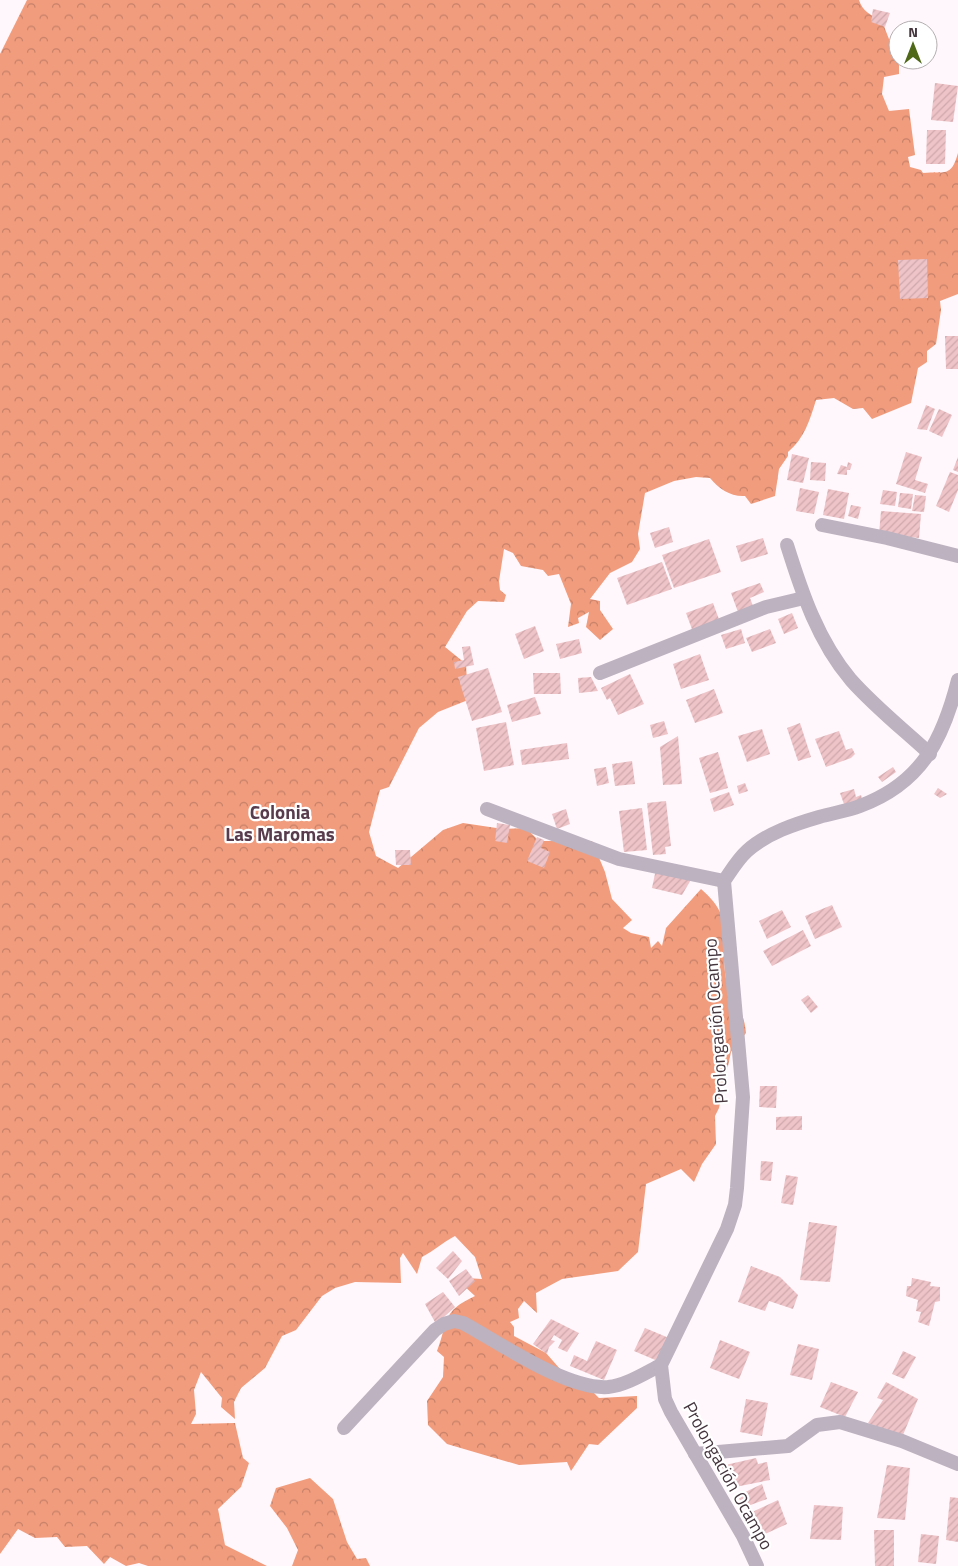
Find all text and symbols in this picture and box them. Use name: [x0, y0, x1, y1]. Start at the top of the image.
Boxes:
north arrow: [888, 20, 938, 70]
text: N: [908, 21, 918, 42]
district label: Colonia Las Maromas: [225, 797, 335, 848]
street label: Prolongación Ocampo: [696, 938, 735, 1105]
street label: Prolongación Ocampo: [677, 1397, 780, 1555]

